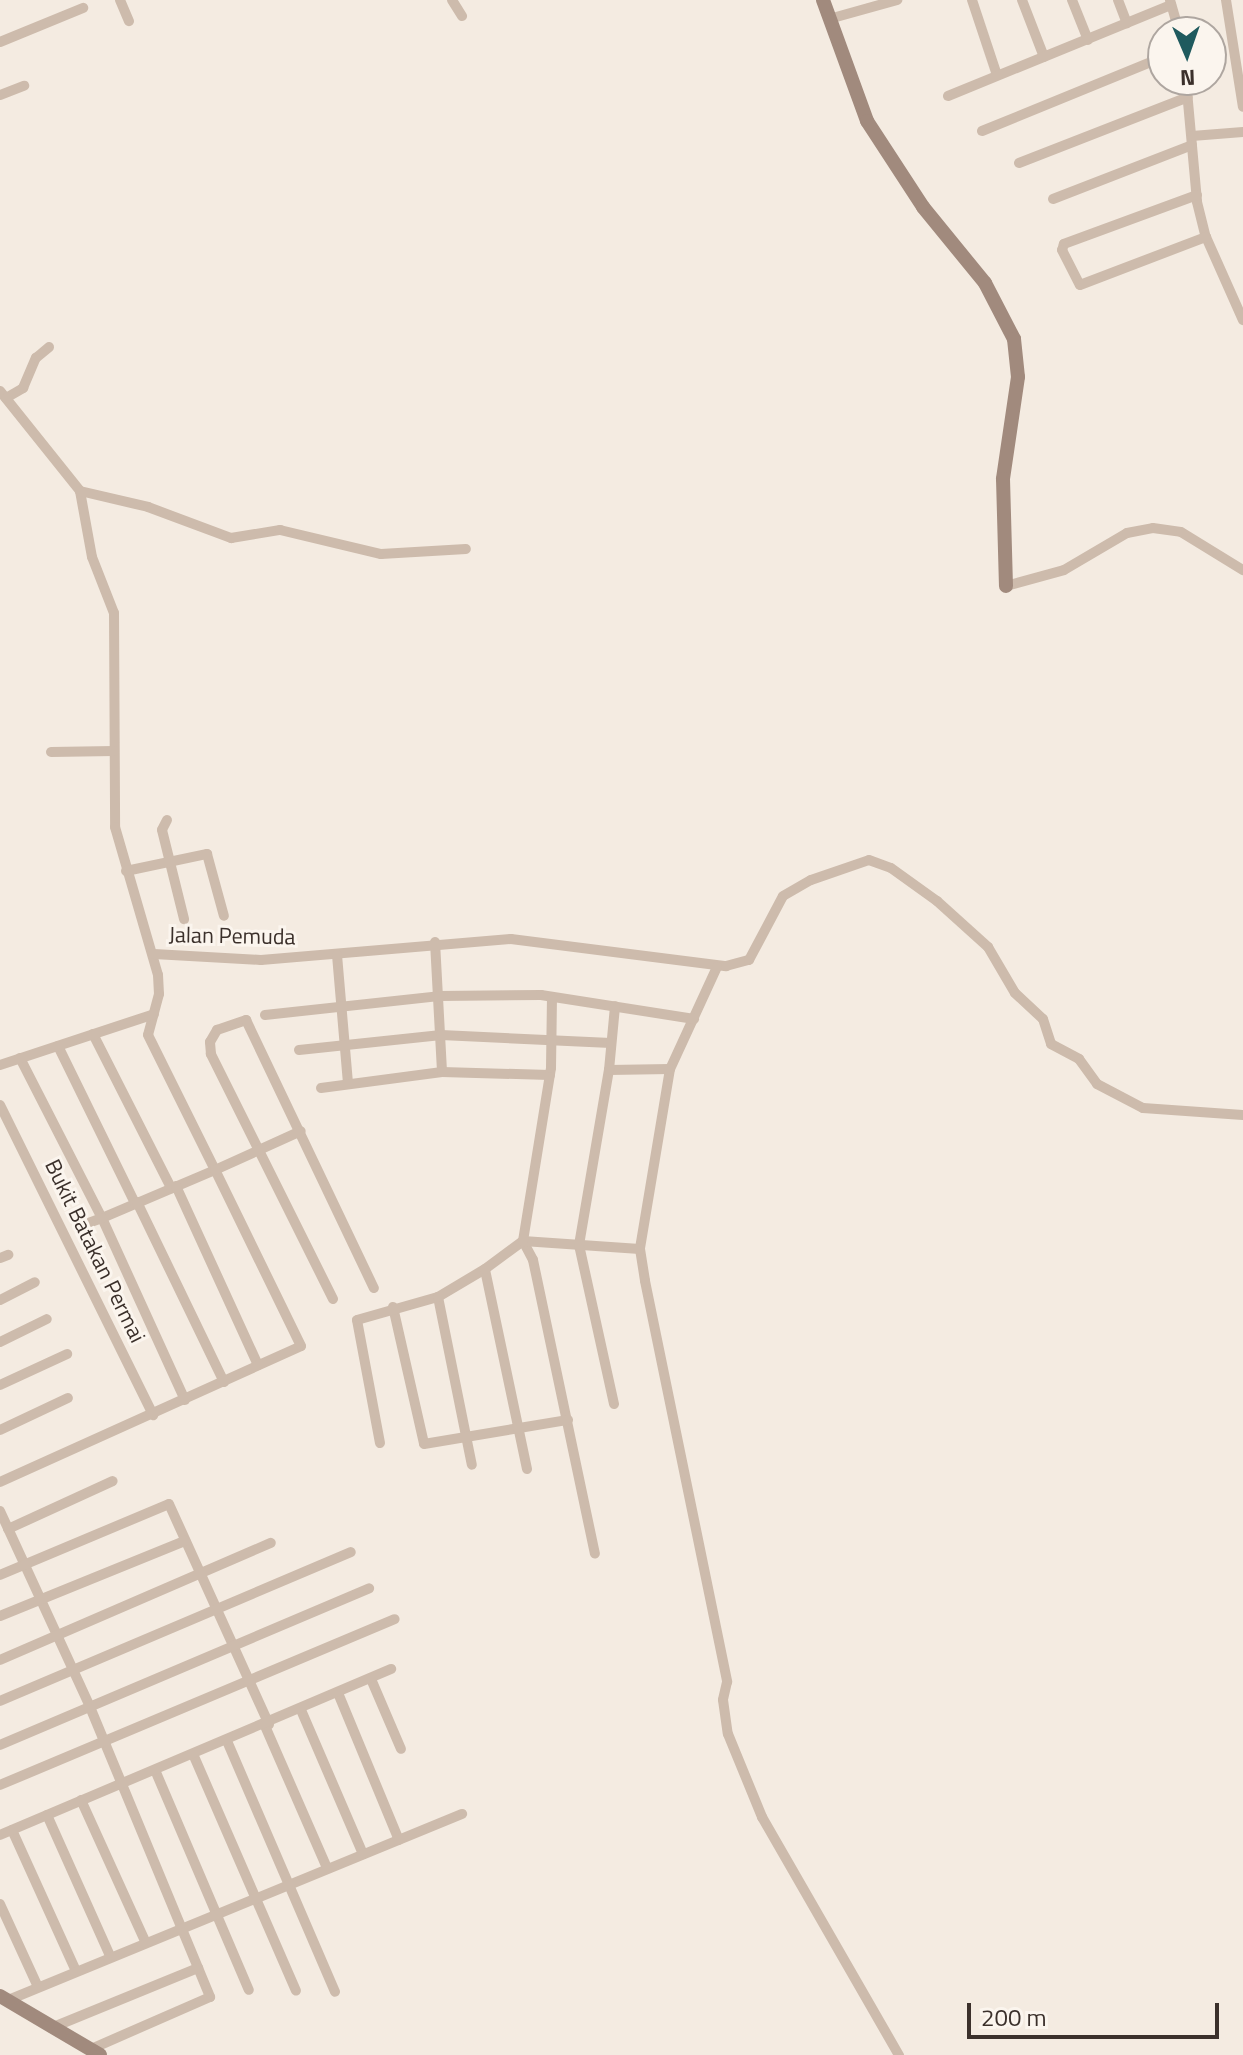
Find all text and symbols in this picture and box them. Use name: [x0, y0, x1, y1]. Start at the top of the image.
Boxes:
north arrow: [1147, 16, 1227, 96]
text: N: [1180, 61, 1196, 95]
street label: Jalan Pemuda: [168, 922, 296, 950]
street label: Bukit Batakan Permai: [39, 1155, 151, 1347]
scale bar: [971, 1987, 1223, 2037]
text: 200 m: [981, 1999, 1047, 2035]

